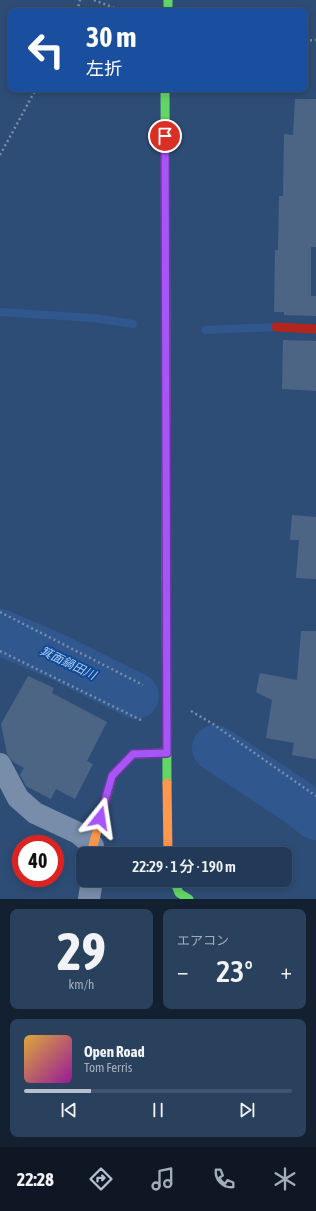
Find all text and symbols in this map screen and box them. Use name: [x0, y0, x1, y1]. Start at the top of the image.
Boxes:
text: 30 m: [86, 21, 136, 53]
icon: left: [20, 24, 72, 76]
text: 左折: [86, 58, 122, 79]
pin: [148, 119, 182, 153]
icon: arrive: [154, 125, 176, 147]
water label: 箕面鍋田川: [38, 644, 100, 683]
position arrow: [79, 797, 121, 839]
speed limit sign: 40: [12, 835, 64, 887]
text: 22:29 · 1 分 · 190 m: [132, 858, 236, 875]
text: 29: [57, 921, 106, 981]
text: エアコン: [177, 933, 229, 948]
text: 23°: [216, 954, 253, 988]
text: −: [177, 958, 188, 984]
text: +: [281, 958, 292, 984]
text: km/h: [69, 977, 94, 992]
text: Open Road: [84, 1043, 145, 1060]
text: Tom Ferris: [84, 1060, 132, 1075]
icon: previous: [58, 1099, 80, 1121]
icon: pause: [147, 1099, 169, 1121]
icon: next: [236, 1099, 258, 1121]
icon: directions: [87, 1165, 115, 1193]
icon: music: [149, 1165, 177, 1193]
icon: phone: [210, 1165, 238, 1193]
icon: climate: [271, 1165, 299, 1193]
text: 22:28: [17, 1169, 54, 1190]

